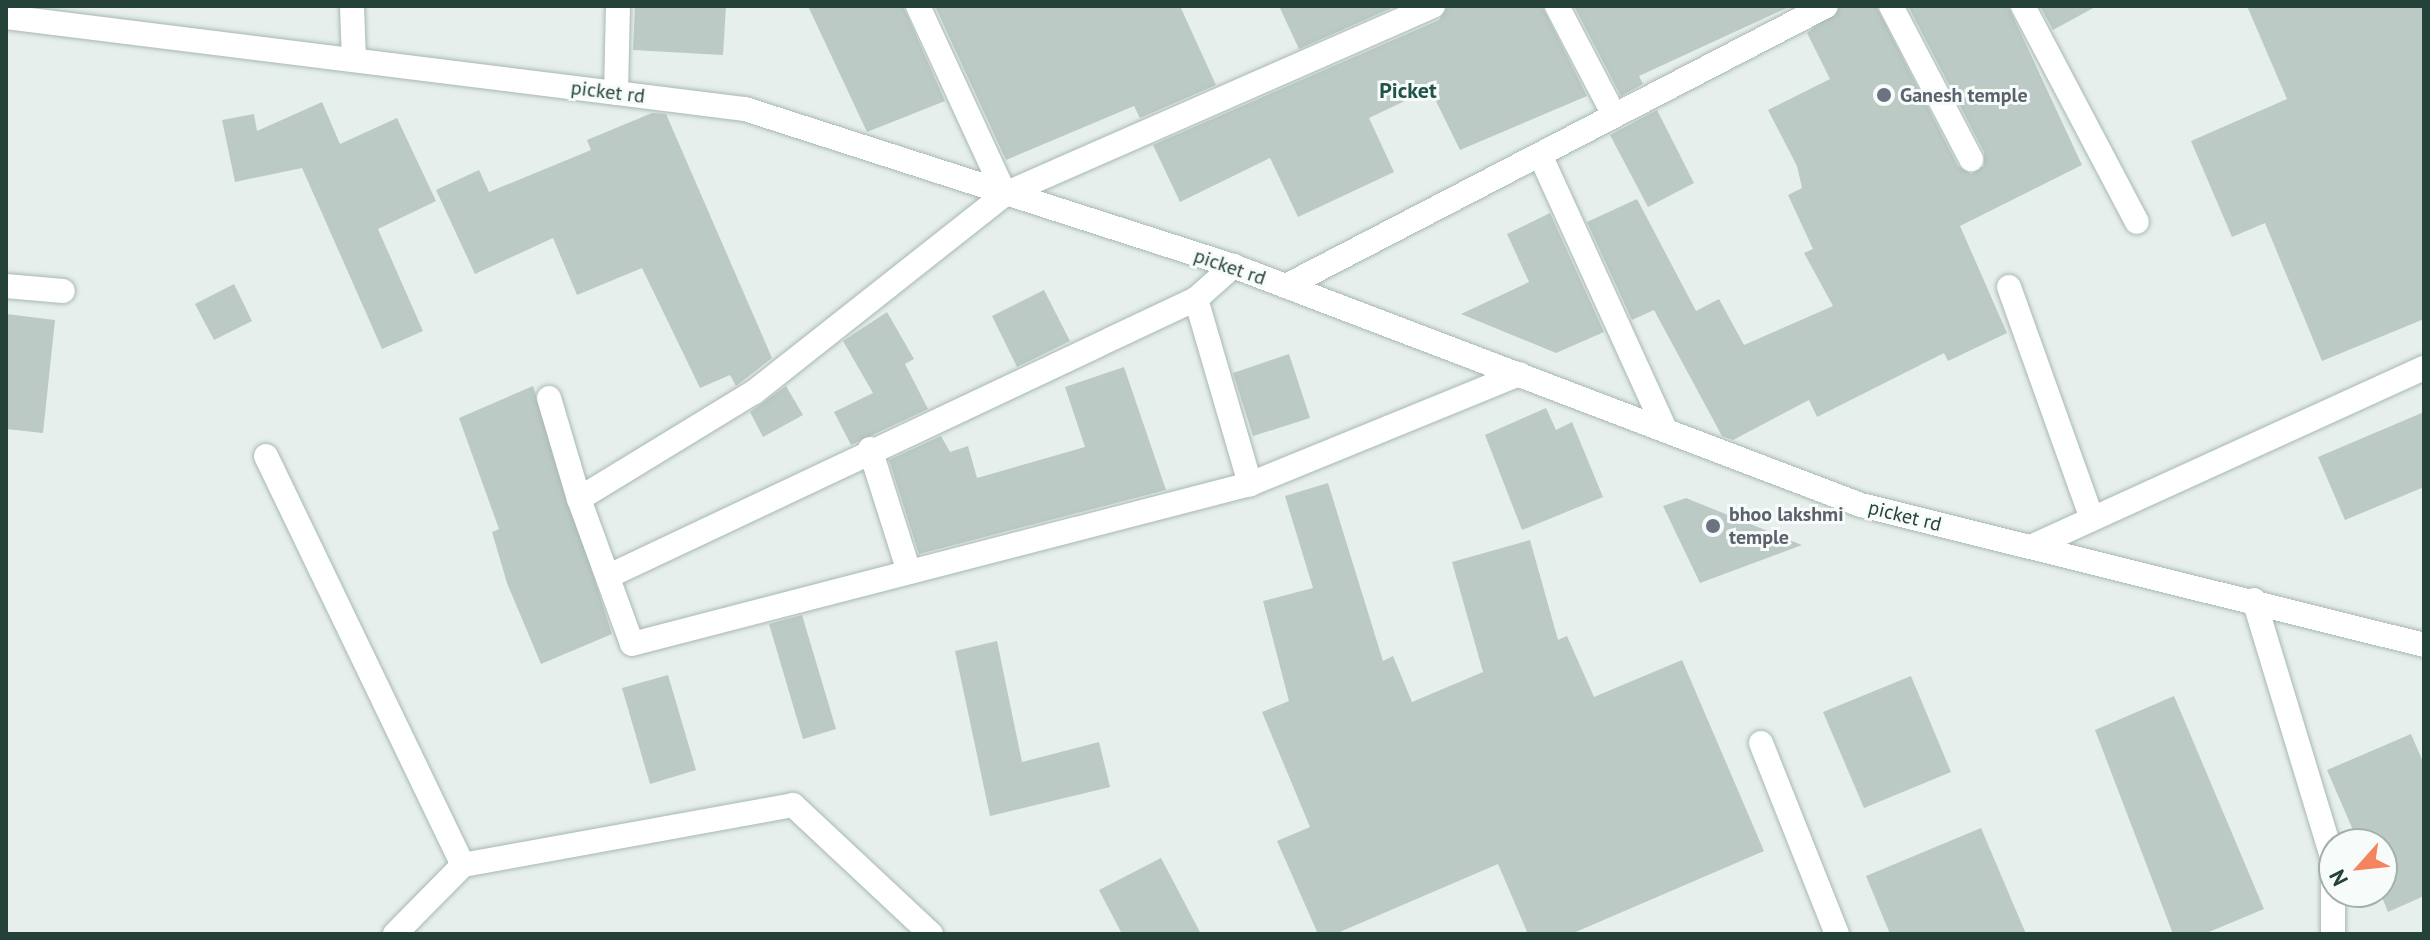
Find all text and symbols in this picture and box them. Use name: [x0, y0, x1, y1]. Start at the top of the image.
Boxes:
street label: picket rd: [570, 76, 646, 108]
district label: Picket: [1379, 78, 1437, 104]
place label: Ganesh temple: [1900, 83, 2028, 107]
marker: Ganesh temple: [1875, 86, 1893, 104]
street label: picket rd: [1191, 244, 1269, 290]
street label: picket rd: [1866, 495, 1944, 537]
place label: bhoo lakshmi temple: [1729, 502, 1844, 549]
marker: bhoo lakshmi temple: [1704, 517, 1722, 535]
north arrow: [2318, 828, 2398, 908]
text: N: [2323, 865, 2354, 891]

